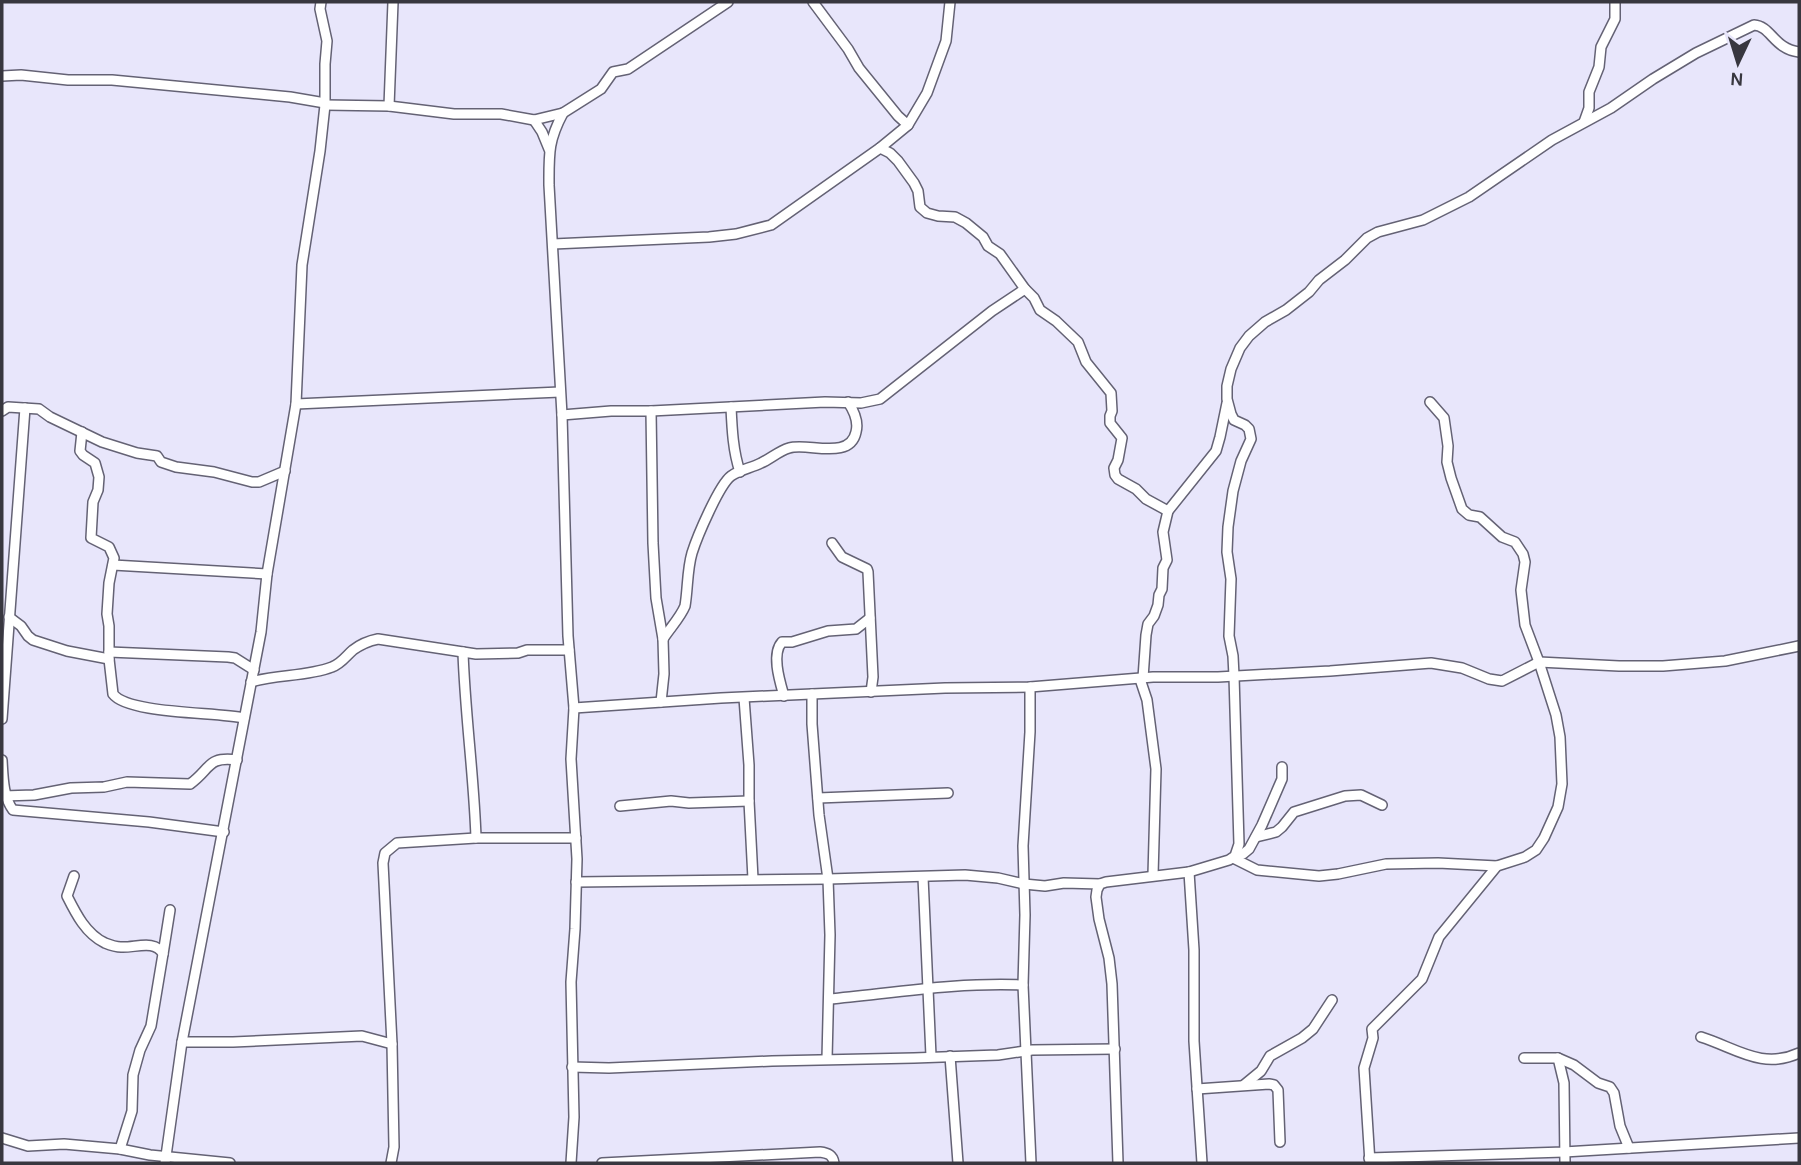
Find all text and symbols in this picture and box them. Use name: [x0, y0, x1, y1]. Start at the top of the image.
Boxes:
north arrow: [1703, 28, 1773, 98]
text: N: [1729, 68, 1744, 90]

